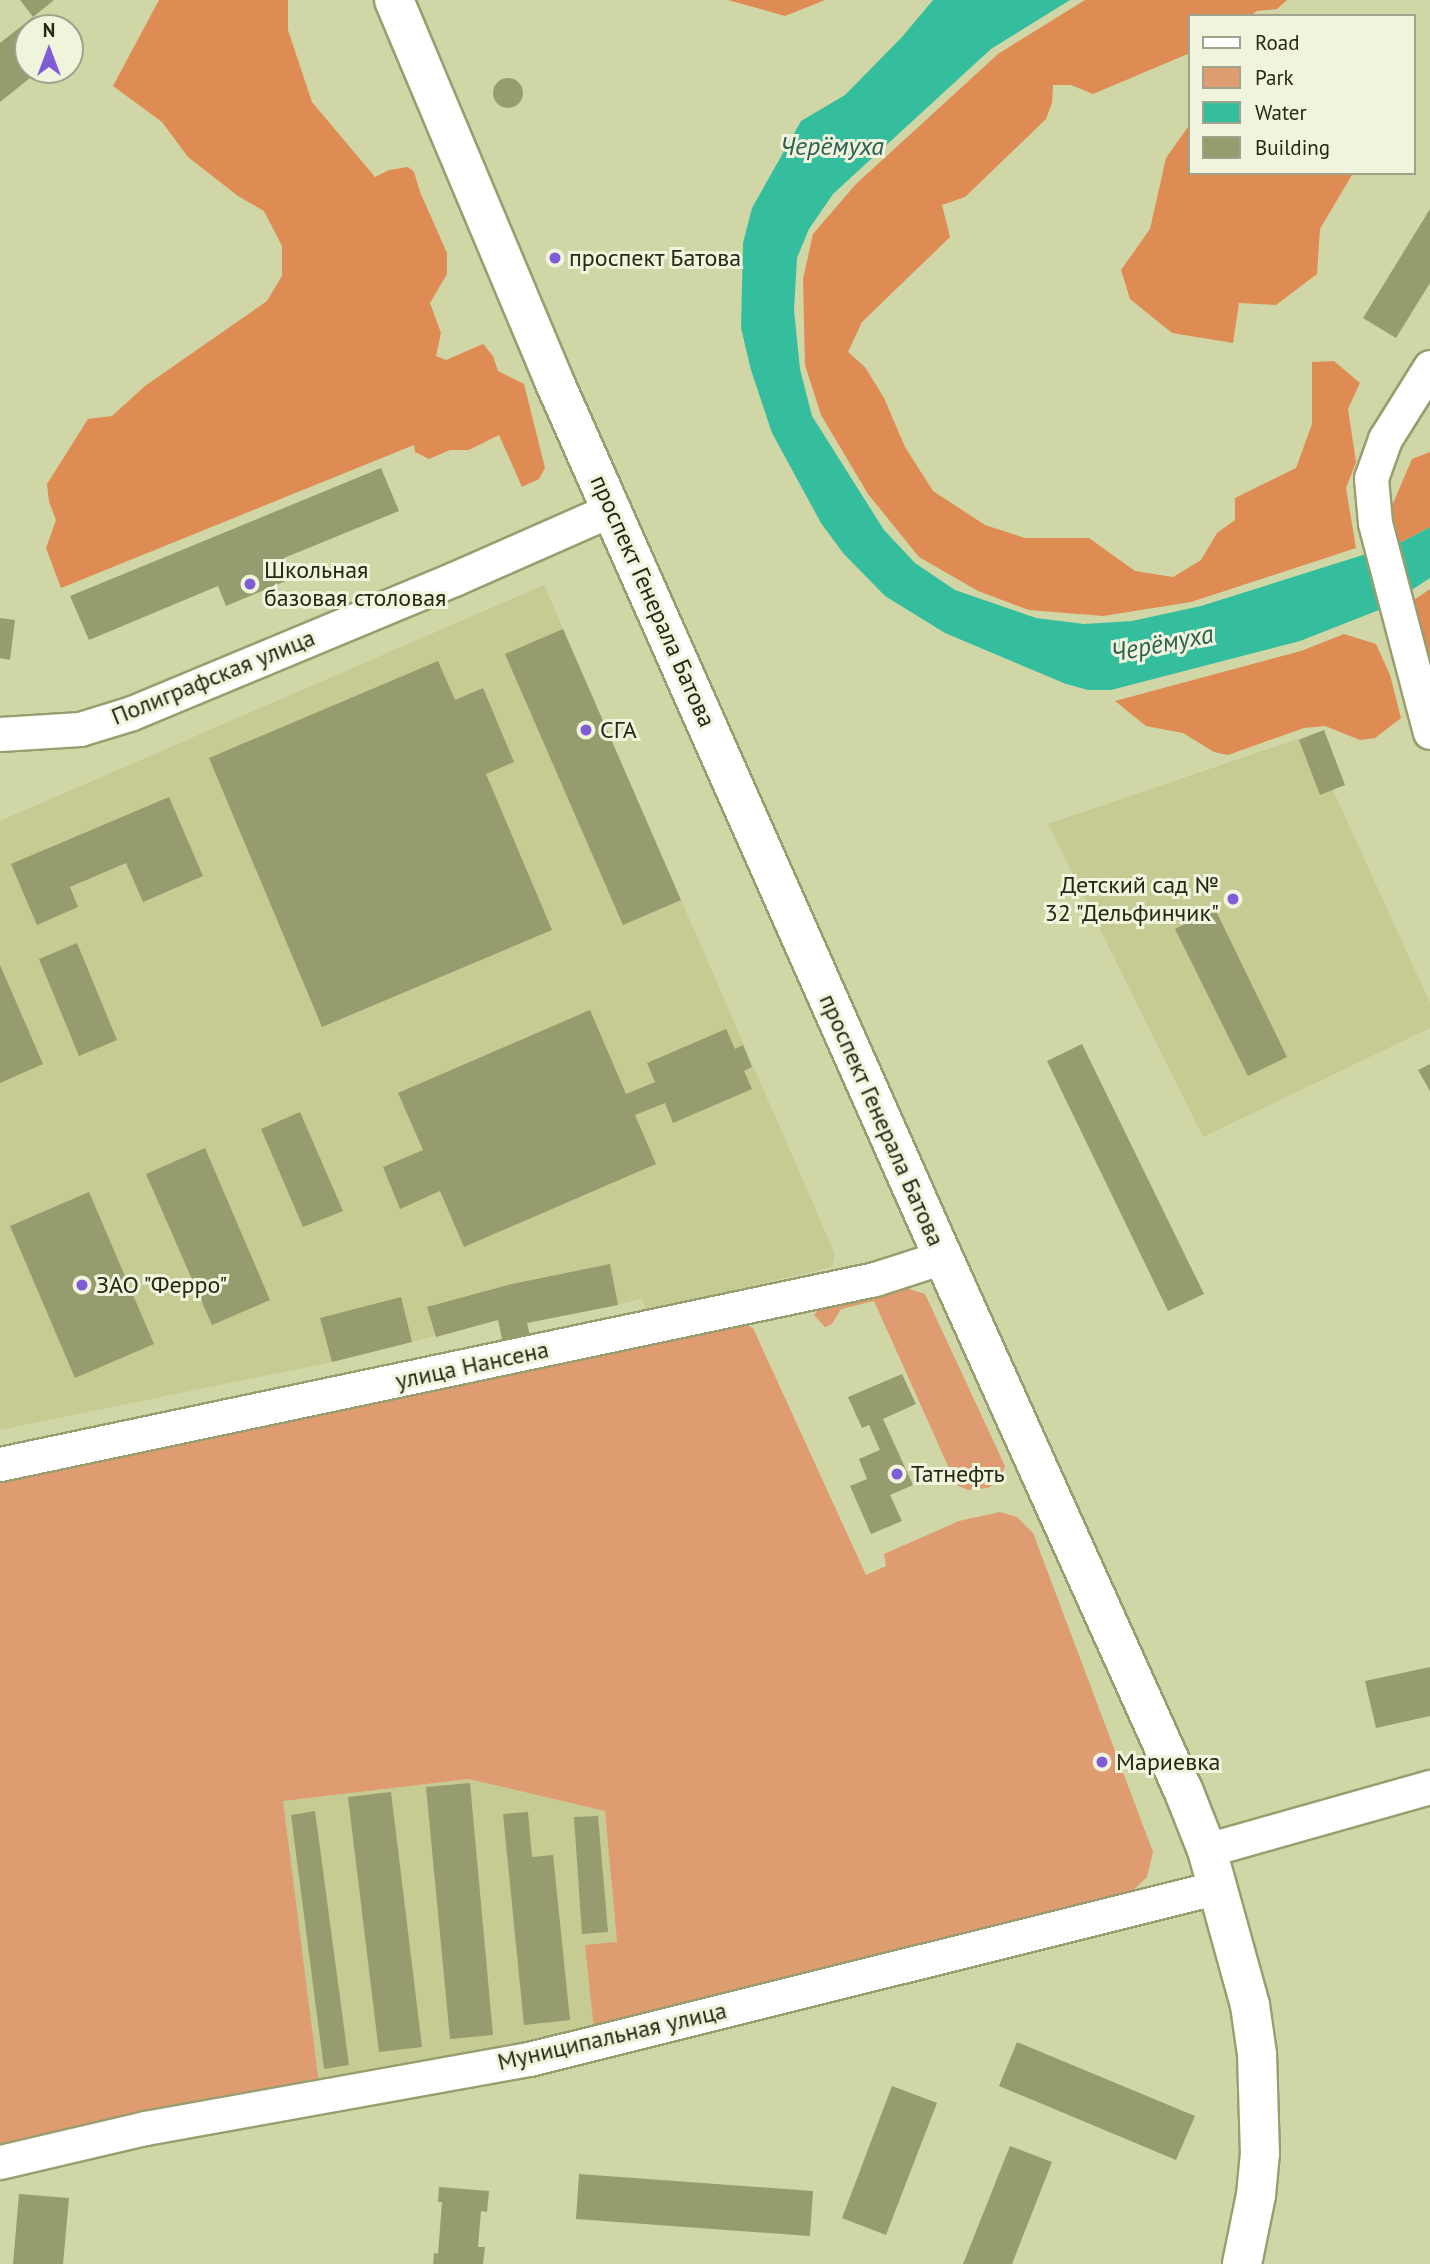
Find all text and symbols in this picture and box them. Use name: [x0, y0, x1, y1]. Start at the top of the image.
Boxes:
north arrow: [14, 14, 84, 84]
legend: [1188, 14, 1416, 175]
text: N: [43, 18, 55, 42]
text: Road: [1255, 29, 1299, 56]
text: Park: [1255, 64, 1294, 91]
text: Water: [1255, 99, 1307, 126]
water label: Черёмуха: [780, 130, 884, 162]
text: Building: [1255, 134, 1330, 161]
place label: проспект Батова: [569, 244, 742, 272]
marker: проспект Батова: [547, 250, 563, 266]
street label: проспект Генерала Батова: [584, 470, 722, 732]
place label: Школьная базовая столовая: [264, 556, 446, 612]
marker: Школьная базовая столовая: [242, 576, 258, 592]
water label: Черёмуха: [1108, 618, 1216, 668]
street label: Полиграфская улица: [107, 623, 319, 731]
place label: СГА: [600, 716, 637, 744]
marker: СГА: [578, 722, 594, 738]
place label: Детский сад № 32 "Дельфинчик": [1043, 871, 1219, 927]
marker: Детский сад № 32 "Дельфинчик": [1225, 891, 1241, 907]
street label: проспект Генерала Батова: [813, 989, 951, 1251]
place label: ЗАО "Ферро": [96, 1271, 229, 1299]
marker: ЗАО "Ферро": [74, 1277, 90, 1293]
street label: улица Нансена: [393, 1335, 551, 1395]
place label: Татнефть: [911, 1460, 1005, 1488]
marker: Татнефть: [889, 1466, 905, 1482]
place label: Мариевка: [1116, 1748, 1221, 1776]
marker: Мариевка: [1094, 1754, 1110, 1770]
street label: Муниципальная улица: [495, 1996, 729, 2076]

